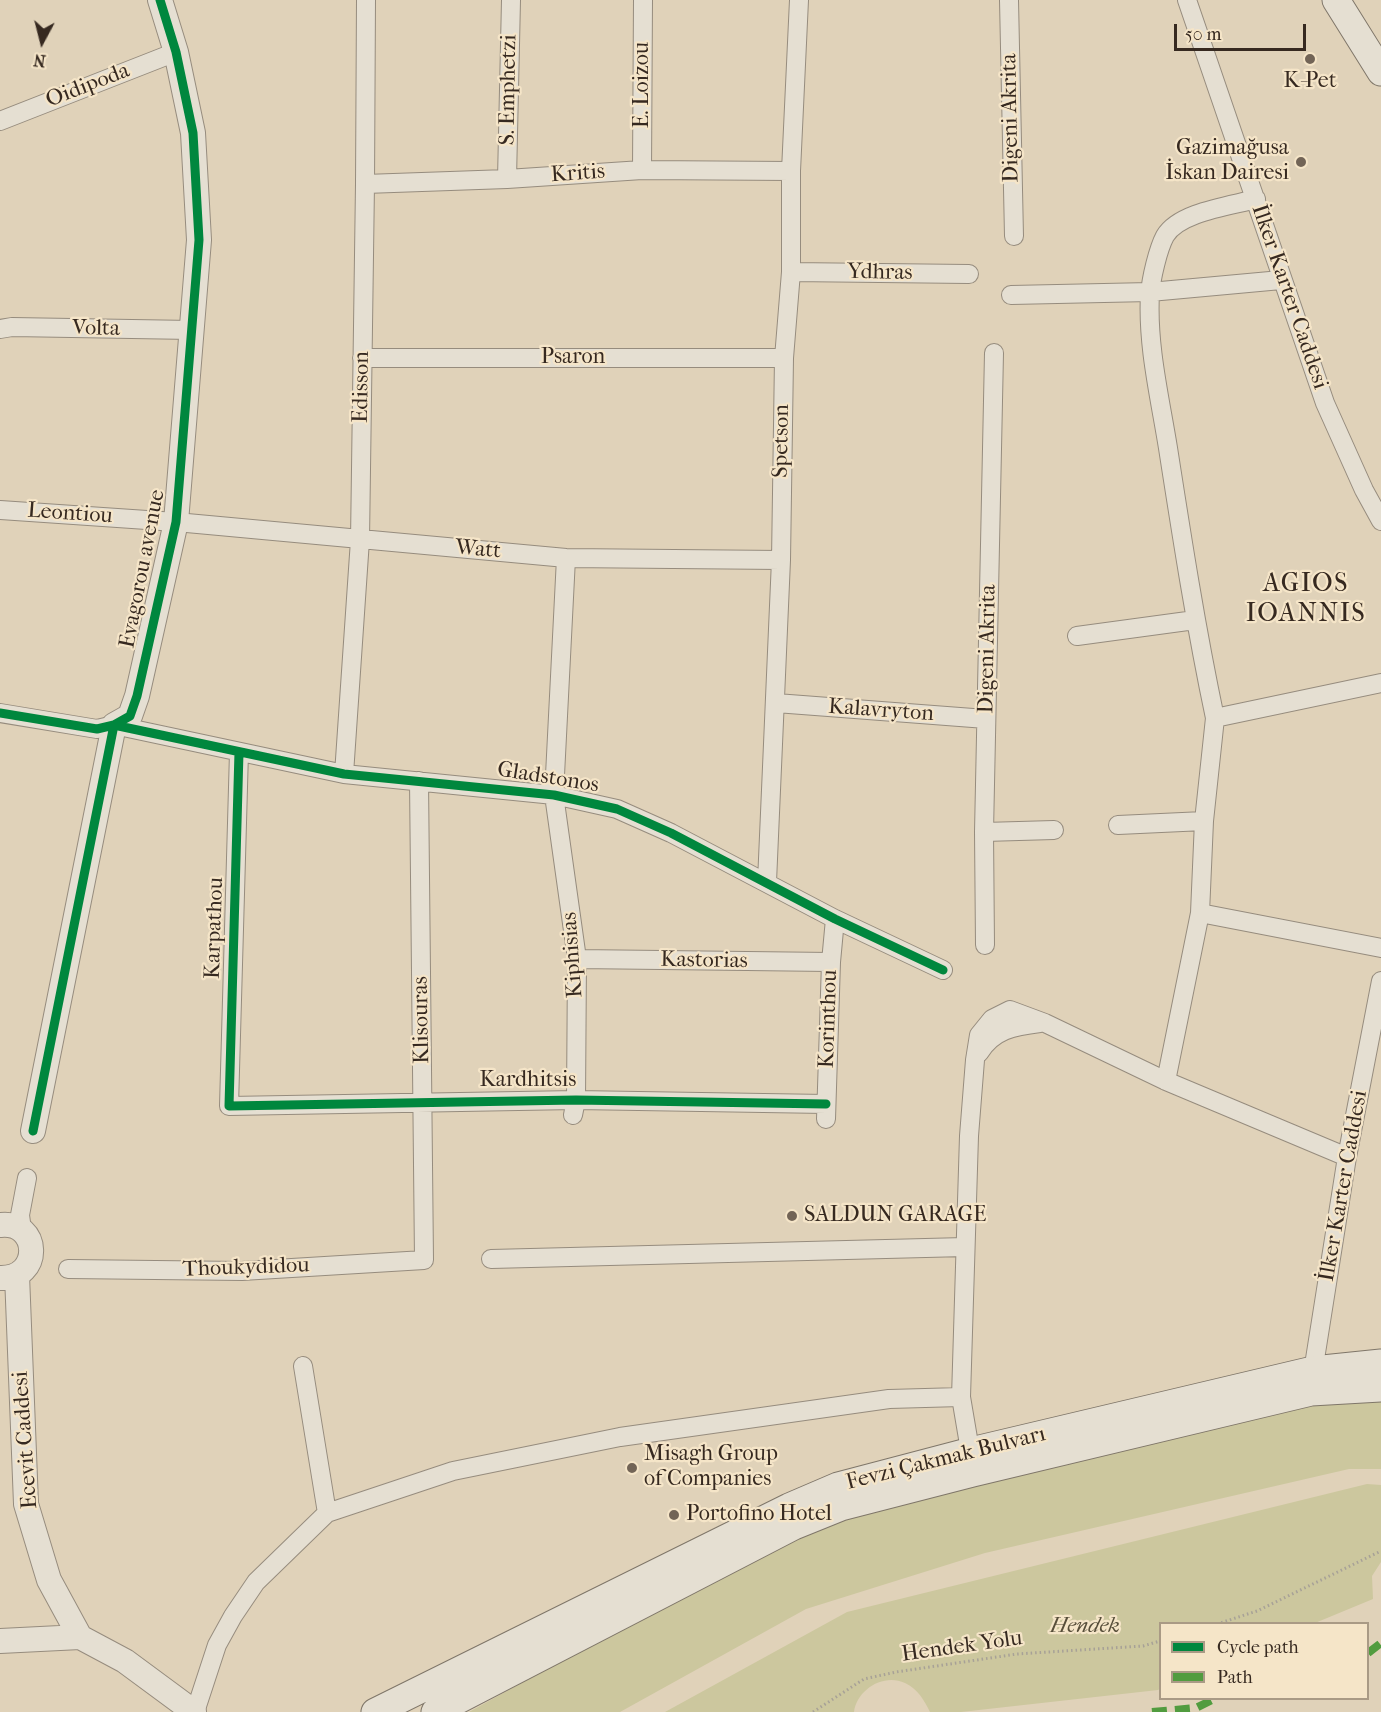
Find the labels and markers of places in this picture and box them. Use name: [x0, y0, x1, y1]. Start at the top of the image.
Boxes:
marker: K-Pet: [1303, 52, 1317, 66]
place label: K-Pet: [1283, 69, 1337, 95]
place label: Gazimağusa İskan Dairesi: [1165, 136, 1289, 188]
marker: Gazimağusa İskan Dairesi: [1294, 155, 1308, 169]
place label: SALDUN GARAGE: [804, 1203, 986, 1229]
marker: SALDUN GARAGE: [785, 1209, 799, 1223]
place label: Misagh Group of Companies: [644, 1442, 778, 1494]
marker: Misagh Group of Companies: [625, 1461, 639, 1475]
place label: Portofino Hotel: [686, 1502, 832, 1528]
marker: Portofino Hotel: [667, 1508, 681, 1522]

